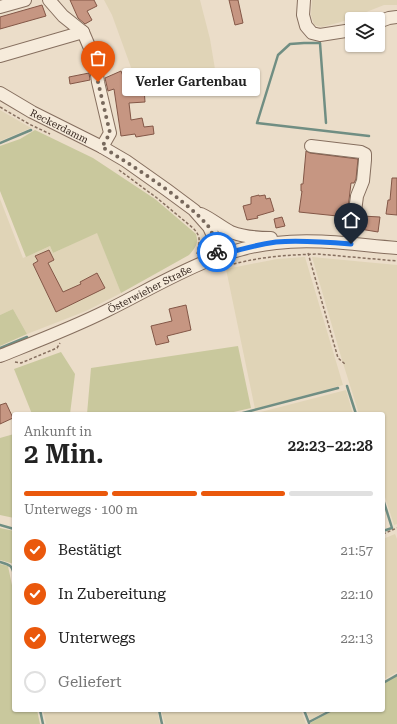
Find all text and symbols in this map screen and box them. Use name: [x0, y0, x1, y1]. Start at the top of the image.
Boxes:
map controls: [345, 12, 385, 52]
button: layers: [345, 12, 385, 52]
pin: [81, 41, 115, 82]
icon: bag: [87, 47, 109, 69]
callout: Verler Gartenbau: [122, 68, 260, 96]
text: Verler Gartenbau: [135, 74, 247, 89]
street label: Reckerdamm: [29, 107, 90, 145]
pin: [334, 203, 368, 244]
icon: home: [340, 209, 362, 231]
courier: [197, 232, 237, 272]
icon: bike: [206, 241, 228, 263]
street label: Österwieher Straße: [106, 263, 194, 315]
text: Ankunft in: [24, 424, 92, 439]
text: 22:23–22:28: [288, 437, 373, 455]
text: 2 Min.: [24, 439, 104, 469]
text: Unterwegs · 100 m: [24, 502, 138, 517]
icon: check: [24, 539, 46, 561]
text: Bestätigt: [58, 541, 122, 559]
text: 21:57: [341, 543, 373, 558]
icon: check: [24, 583, 46, 605]
text: In Zubereitung: [58, 585, 166, 603]
text: 22:10: [341, 587, 373, 602]
icon: check: [24, 627, 46, 649]
text: Unterwegs: [58, 629, 135, 647]
text: 22:13: [341, 631, 373, 646]
text: Geliefert: [58, 673, 122, 691]

